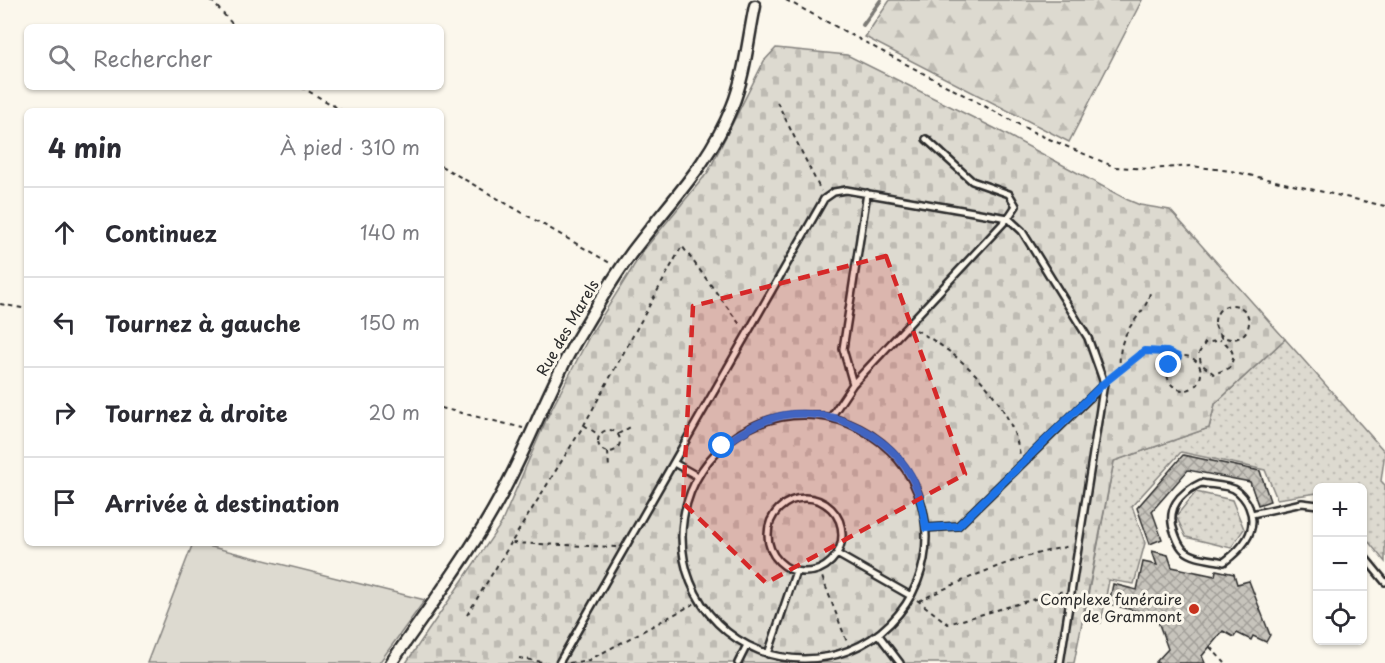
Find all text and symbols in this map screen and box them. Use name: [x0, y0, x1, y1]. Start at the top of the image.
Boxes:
search box: [24, 24, 444, 90]
icon: search: [45, 41, 78, 74]
text: Rechercher: [93, 41, 212, 74]
text: 4 min: [48, 128, 122, 167]
text: À pied · 310 m: [280, 132, 420, 162]
icon: ahead: [48, 216, 81, 249]
text: Continuez: [105, 216, 217, 249]
text: 140 m: [360, 217, 420, 247]
street label: Rue des Marels: [530, 275, 604, 380]
icon: left: [48, 306, 81, 339]
text: Tournez à gauche: [105, 306, 301, 339]
text: 150 m: [360, 307, 420, 337]
route end: [1155, 351, 1181, 377]
icon: right: [48, 396, 81, 429]
text: Tournez à droite: [105, 396, 288, 429]
text: 20 m: [368, 397, 420, 427]
route start: [708, 432, 734, 458]
map controls: [1313, 483, 1367, 645]
button: +: [1313, 483, 1367, 537]
icon: arrive: [48, 486, 81, 519]
text: Arrivée à destination: [105, 486, 339, 519]
button: −: [1313, 537, 1367, 591]
place label: Complexe funéraire de Grammont: [1040, 587, 1182, 627]
button: locate: [1313, 591, 1367, 645]
marker: Complexe funéraire de Grammont: [1187, 602, 1201, 616]

